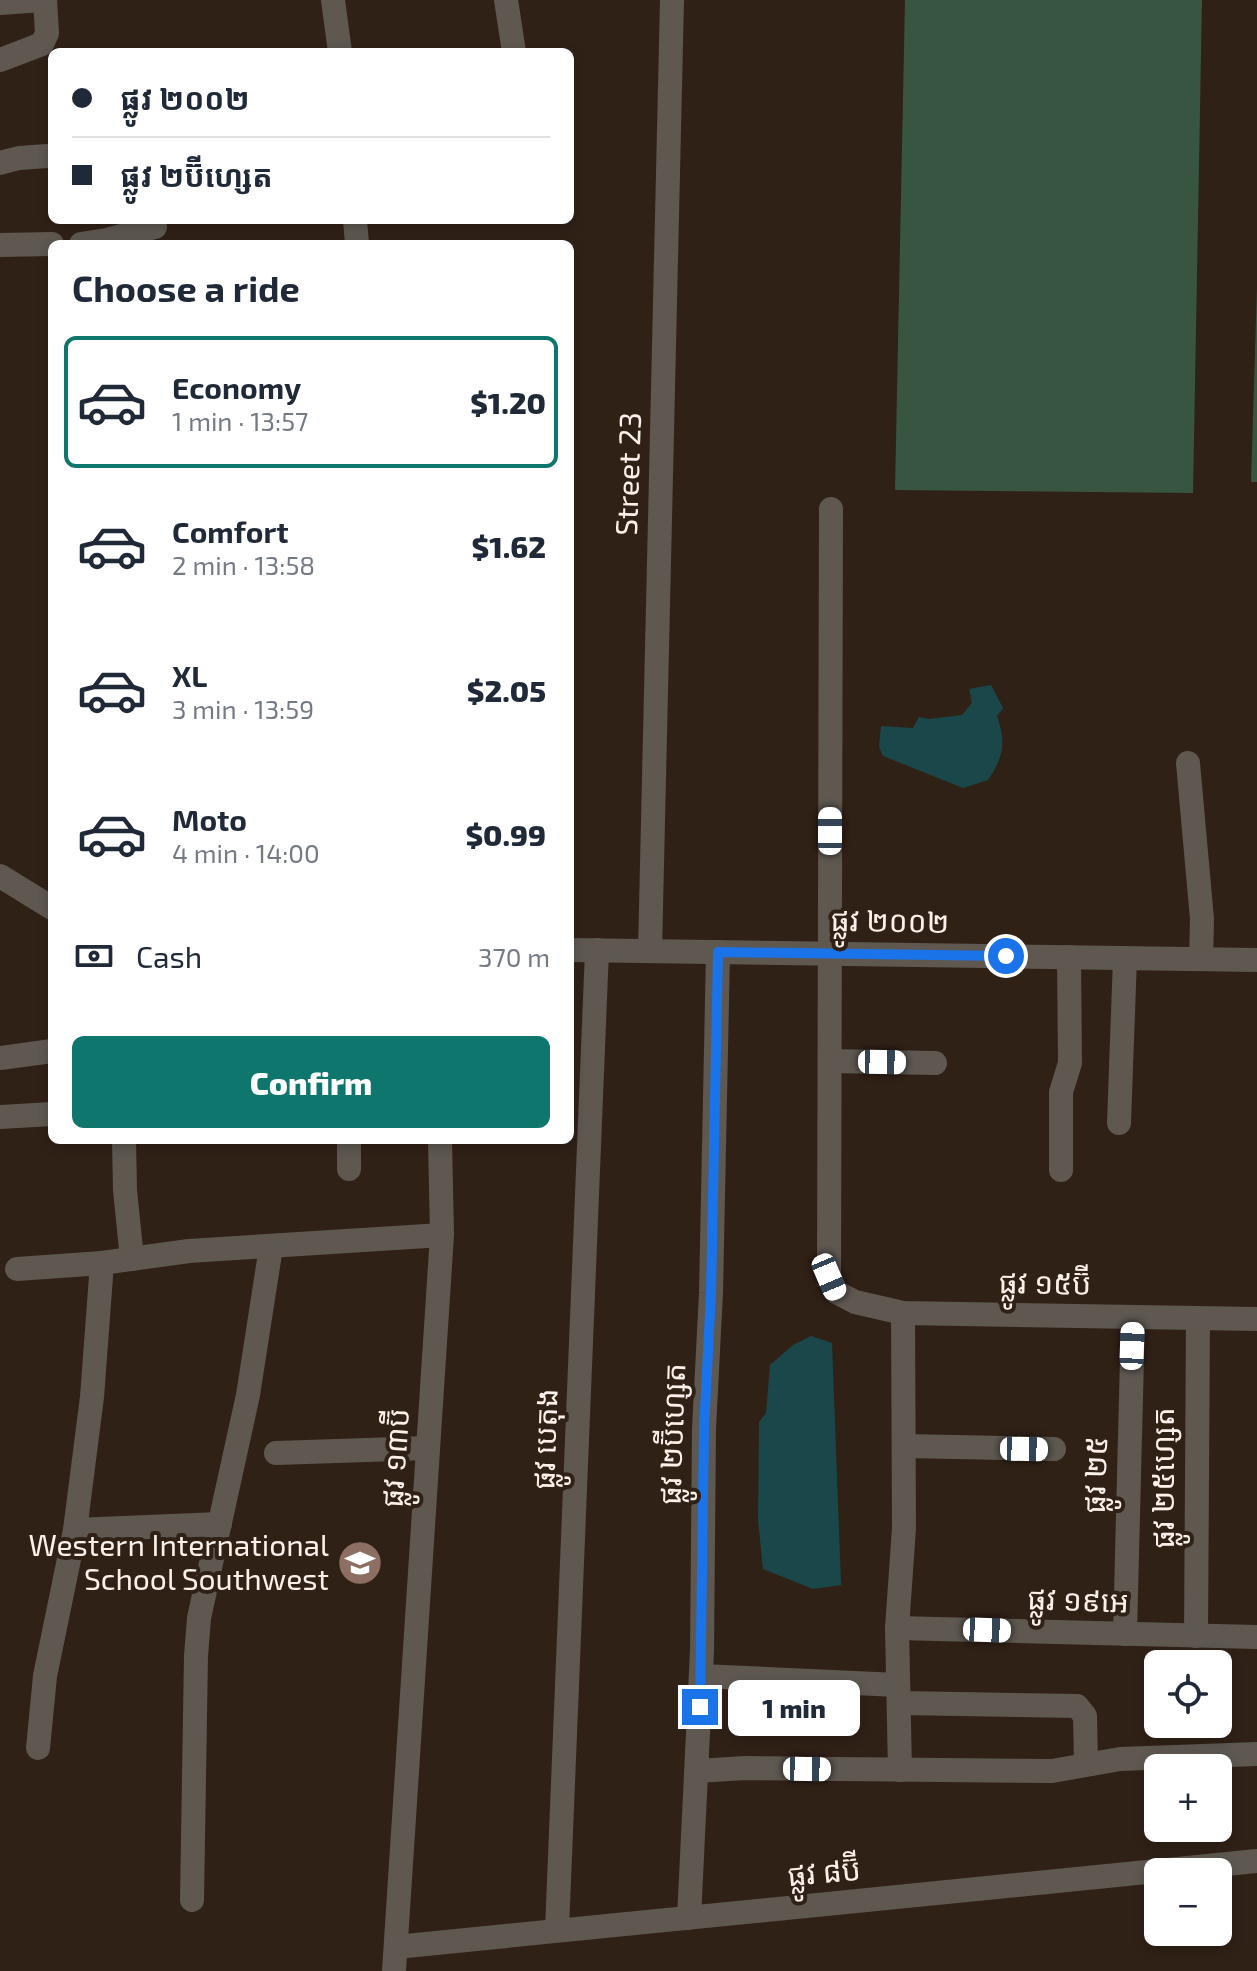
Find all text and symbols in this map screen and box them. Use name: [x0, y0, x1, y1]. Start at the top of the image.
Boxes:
text: ផ្លូវ ២០០២: [120, 80, 250, 116]
text: ផ្លូវ ២ប៊ីហ្សេត: [120, 157, 273, 193]
text: Choose a ride: [72, 266, 300, 309]
icon: car: [76, 366, 148, 438]
text: Economy: [172, 369, 301, 405]
text: $1.20: [470, 384, 546, 420]
text: 1 min · 13:57: [172, 405, 308, 436]
street label: Street 23: [607, 412, 647, 536]
icon: car: [76, 510, 148, 582]
text: Comfort: [172, 513, 289, 549]
text: $1.62: [472, 528, 546, 564]
text: 2 min · 13:58: [172, 549, 315, 580]
icon: car: [76, 654, 148, 726]
text: XL: [172, 657, 207, 693]
text: $2.05: [467, 672, 546, 708]
text: 3 min · 13:59: [172, 693, 314, 724]
icon: car: [76, 798, 148, 870]
text: Moto: [172, 801, 247, 837]
car: [818, 807, 842, 855]
text: $0.99: [465, 816, 546, 852]
text: 4 min · 14:00: [172, 837, 320, 868]
street label: ផ្លូវ ២០០២: [830, 901, 950, 949]
icon: cash: [72, 934, 116, 978]
text: Cash: [136, 938, 202, 974]
route start: [988, 938, 1024, 974]
text: 370 m: [478, 941, 550, 972]
button: Confirm: [72, 1036, 550, 1128]
car: [858, 1050, 906, 1074]
car: [809, 1250, 849, 1304]
street label: ផ្លូវ ១៥ប៊ី: [998, 1262, 1092, 1311]
car: [1119, 1322, 1145, 1370]
street label: ផ្លូវ ២ប៊ីហ្សេត: [649, 1362, 701, 1506]
street label: ផ្លូវ បេតុង: [524, 1388, 574, 1491]
street label: ផ្លូវ ១៣ប៊ី: [371, 1407, 425, 1509]
street label: ផ្លូវ ២៥ហ្សេត: [1144, 1407, 1190, 1549]
street label: ផ្លូវ ២៥: [1075, 1436, 1123, 1514]
car: [1000, 1437, 1048, 1461]
place label: Western International School Southwest: [29, 1526, 329, 1596]
school or university icon: Western International School Southwest: [336, 1539, 384, 1587]
street label: ផ្លូវ ១៩អេ: [1026, 1579, 1129, 1629]
car: [963, 1617, 1011, 1643]
map controls: [1144, 1650, 1232, 1946]
button: locate: [1144, 1650, 1232, 1738]
callout: 1 min: [728, 1679, 860, 1735]
route end: [682, 1689, 718, 1725]
text: 1 min: [762, 1692, 826, 1723]
button: +: [1144, 1754, 1232, 1842]
car: [783, 1757, 831, 1781]
street label: ផ្លូវ ៨ប៊ី: [785, 1848, 863, 1902]
button: −: [1144, 1858, 1232, 1946]

